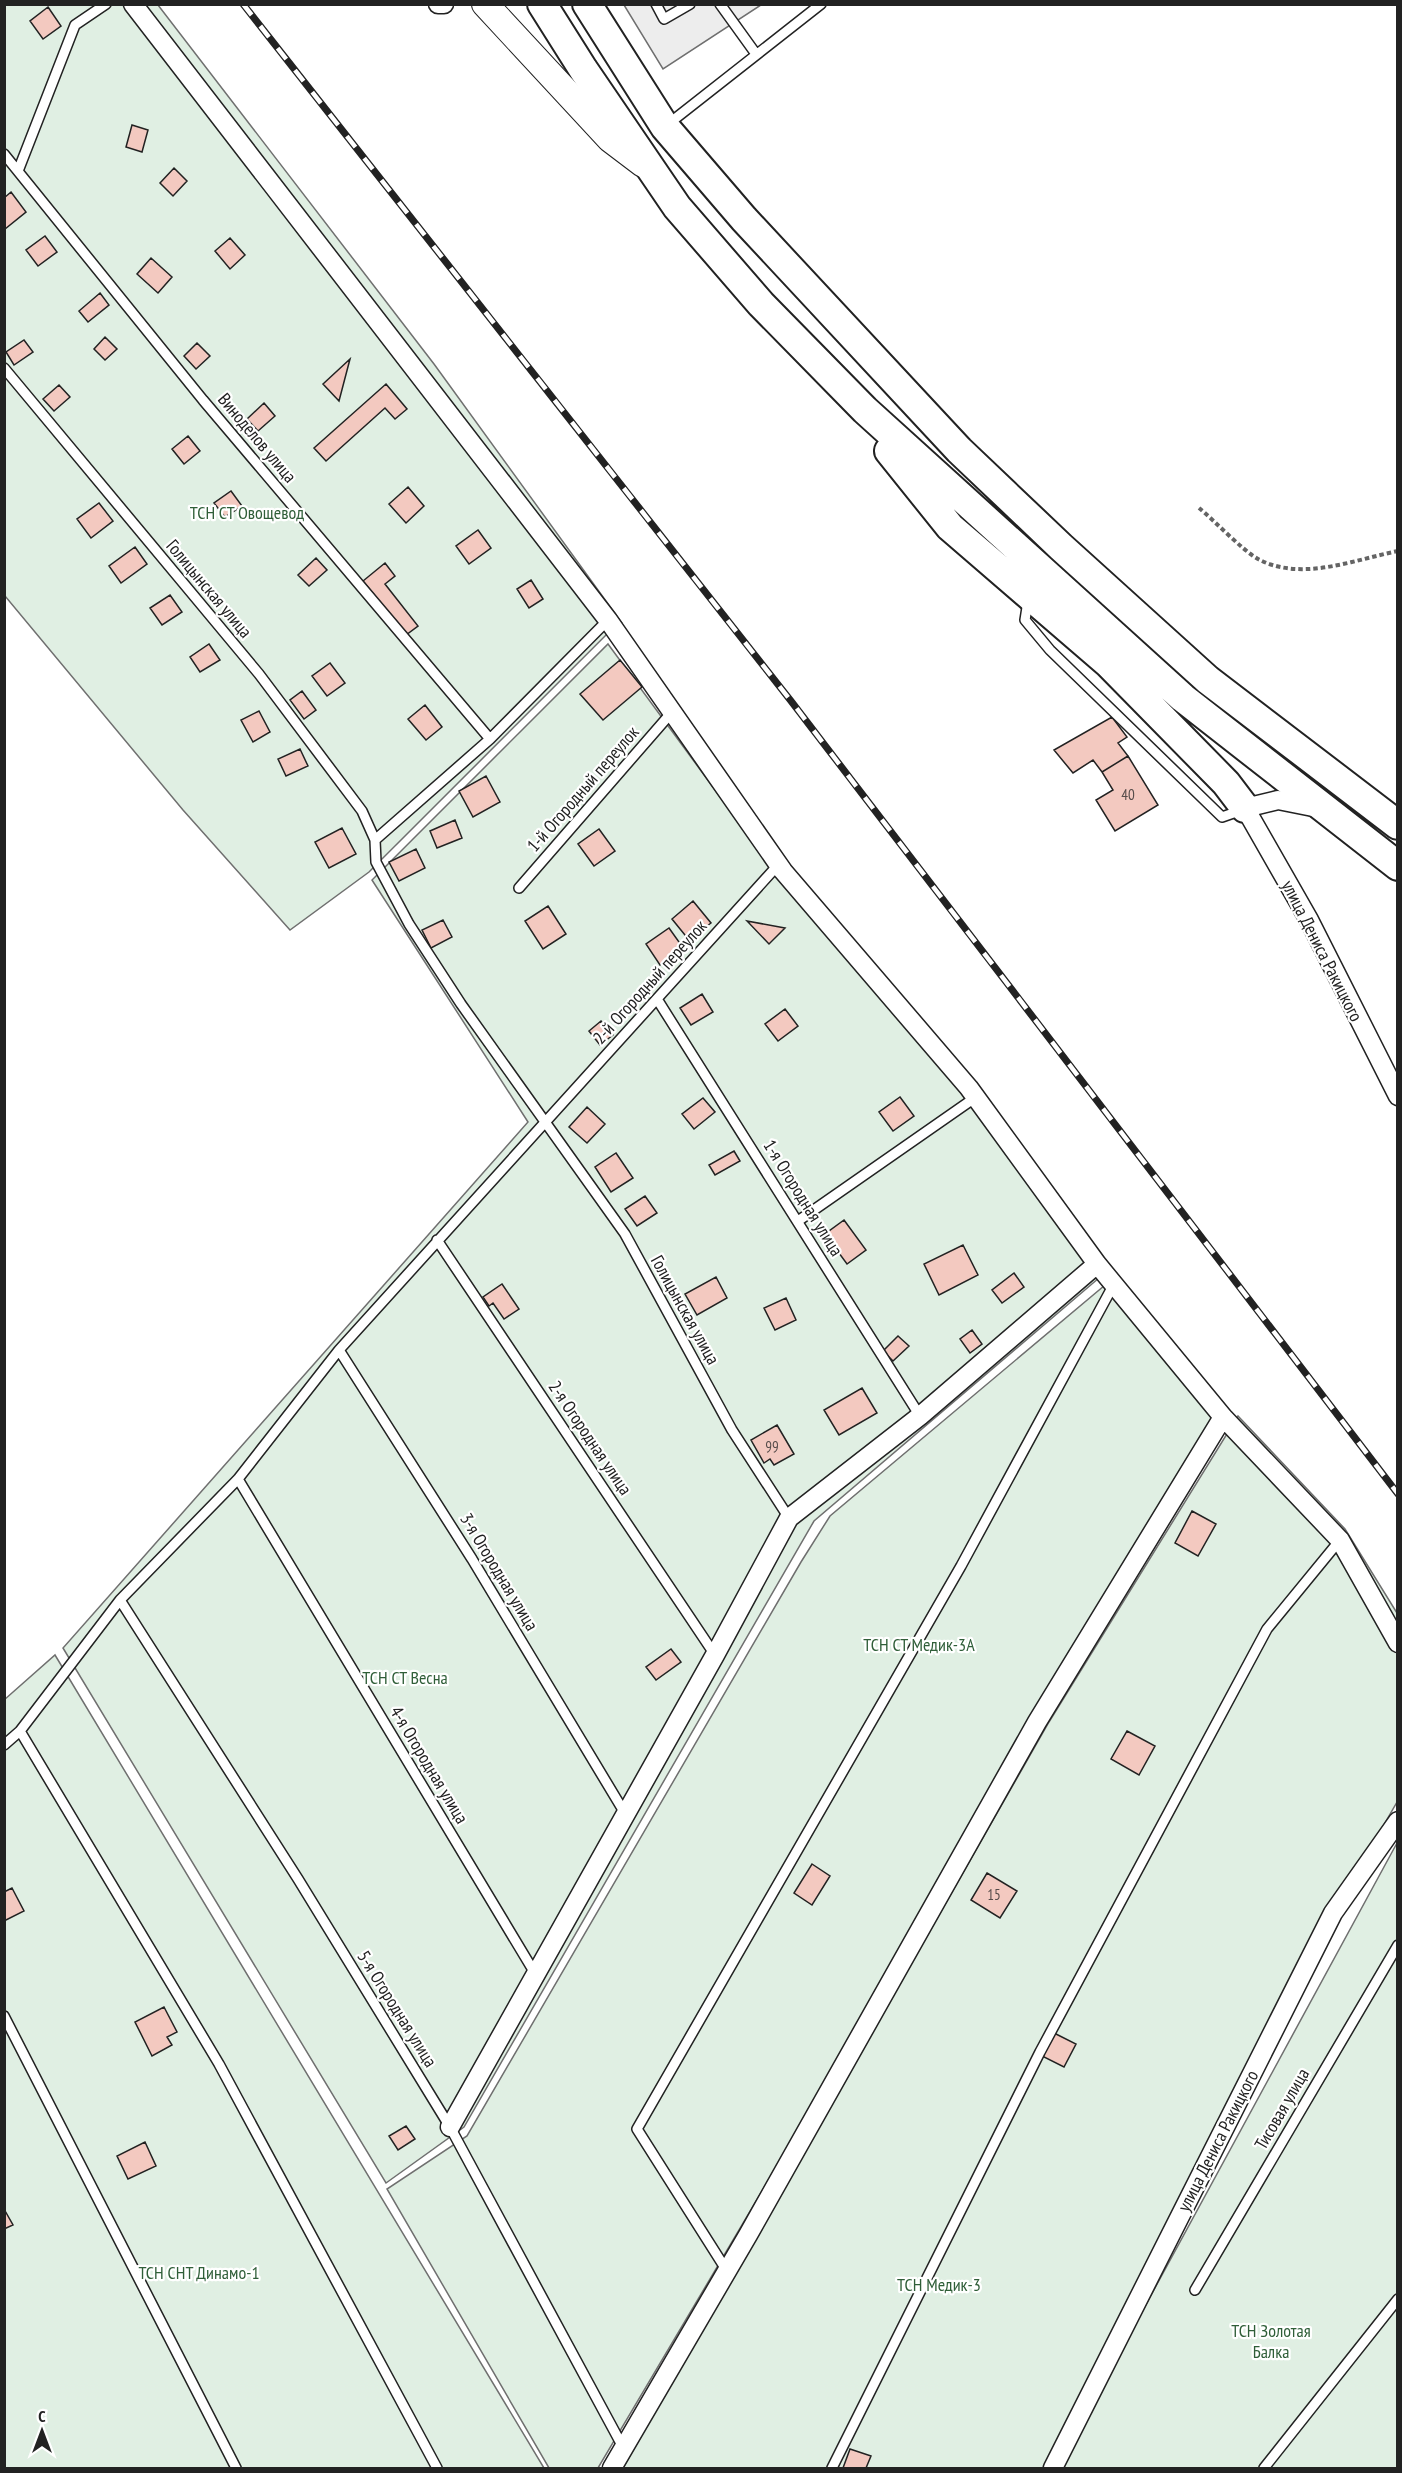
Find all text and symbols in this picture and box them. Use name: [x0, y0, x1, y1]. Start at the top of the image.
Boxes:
street label: Виноделов улица: [213, 388, 302, 487]
park label: ТСН СТ Овощевод: [190, 501, 304, 524]
street label: Голицынская улица: [162, 535, 257, 643]
street label: 1-й Огородный переулок: [522, 721, 644, 856]
house number: 40: [1121, 785, 1135, 804]
street label: улица Дениса Ракицкого: [1277, 876, 1368, 1026]
street label: 2-й Огородный переулок: [588, 915, 712, 1049]
street label: 1-я Огородная улица: [758, 1135, 848, 1260]
street label: Голицынская улица: [646, 1251, 725, 1368]
street label: 2-я Огородная улица: [544, 1376, 637, 1499]
house number: 99: [765, 1437, 779, 1456]
street label: 3-я Огородная улица: [455, 1509, 544, 1635]
park label: ТСН СТ Медик-3А: [863, 1633, 975, 1656]
park label: ТСН СТ Весна: [362, 1666, 448, 1689]
street label: 4-я Огородная улица: [385, 1702, 474, 1828]
house number: 15: [987, 1885, 1001, 1904]
street label: 5-я Огородная улица: [352, 1946, 442, 2071]
street label: Тисовая улица: [1249, 2064, 1314, 2154]
street label: улица Дениса Ракицкого: [1172, 2066, 1263, 2215]
park label: ТСН СНТ Динамо-1: [138, 2261, 260, 2284]
park label: ТСН Медик-3: [897, 2273, 981, 2296]
park label: ТСН Золотая Балка: [1231, 2319, 1311, 2363]
north arrow: [12, 2401, 72, 2461]
text: С: [38, 2406, 46, 2426]

